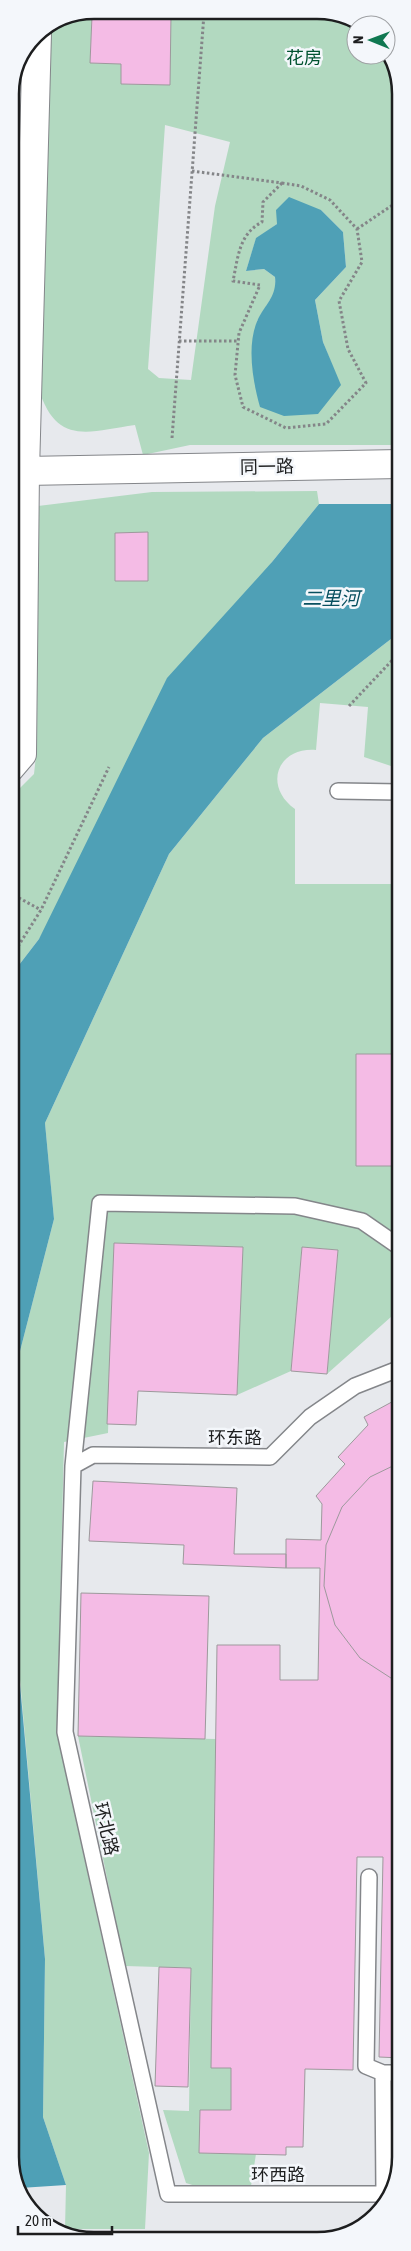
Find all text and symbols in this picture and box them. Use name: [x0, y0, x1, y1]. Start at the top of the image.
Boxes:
north arrow: [346, 15, 396, 65]
text: N: [350, 36, 366, 44]
park label: 花房: [286, 47, 322, 68]
street label: 同一路: [240, 456, 294, 477]
water label: 二里河: [302, 587, 363, 609]
street label: 环东路: [208, 1427, 262, 1448]
street label: 环北路: [90, 1800, 123, 1858]
street label: 环西路: [251, 2164, 305, 2185]
scale bar: [18, 2204, 111, 2236]
text: 20 m: [25, 2212, 52, 2229]

